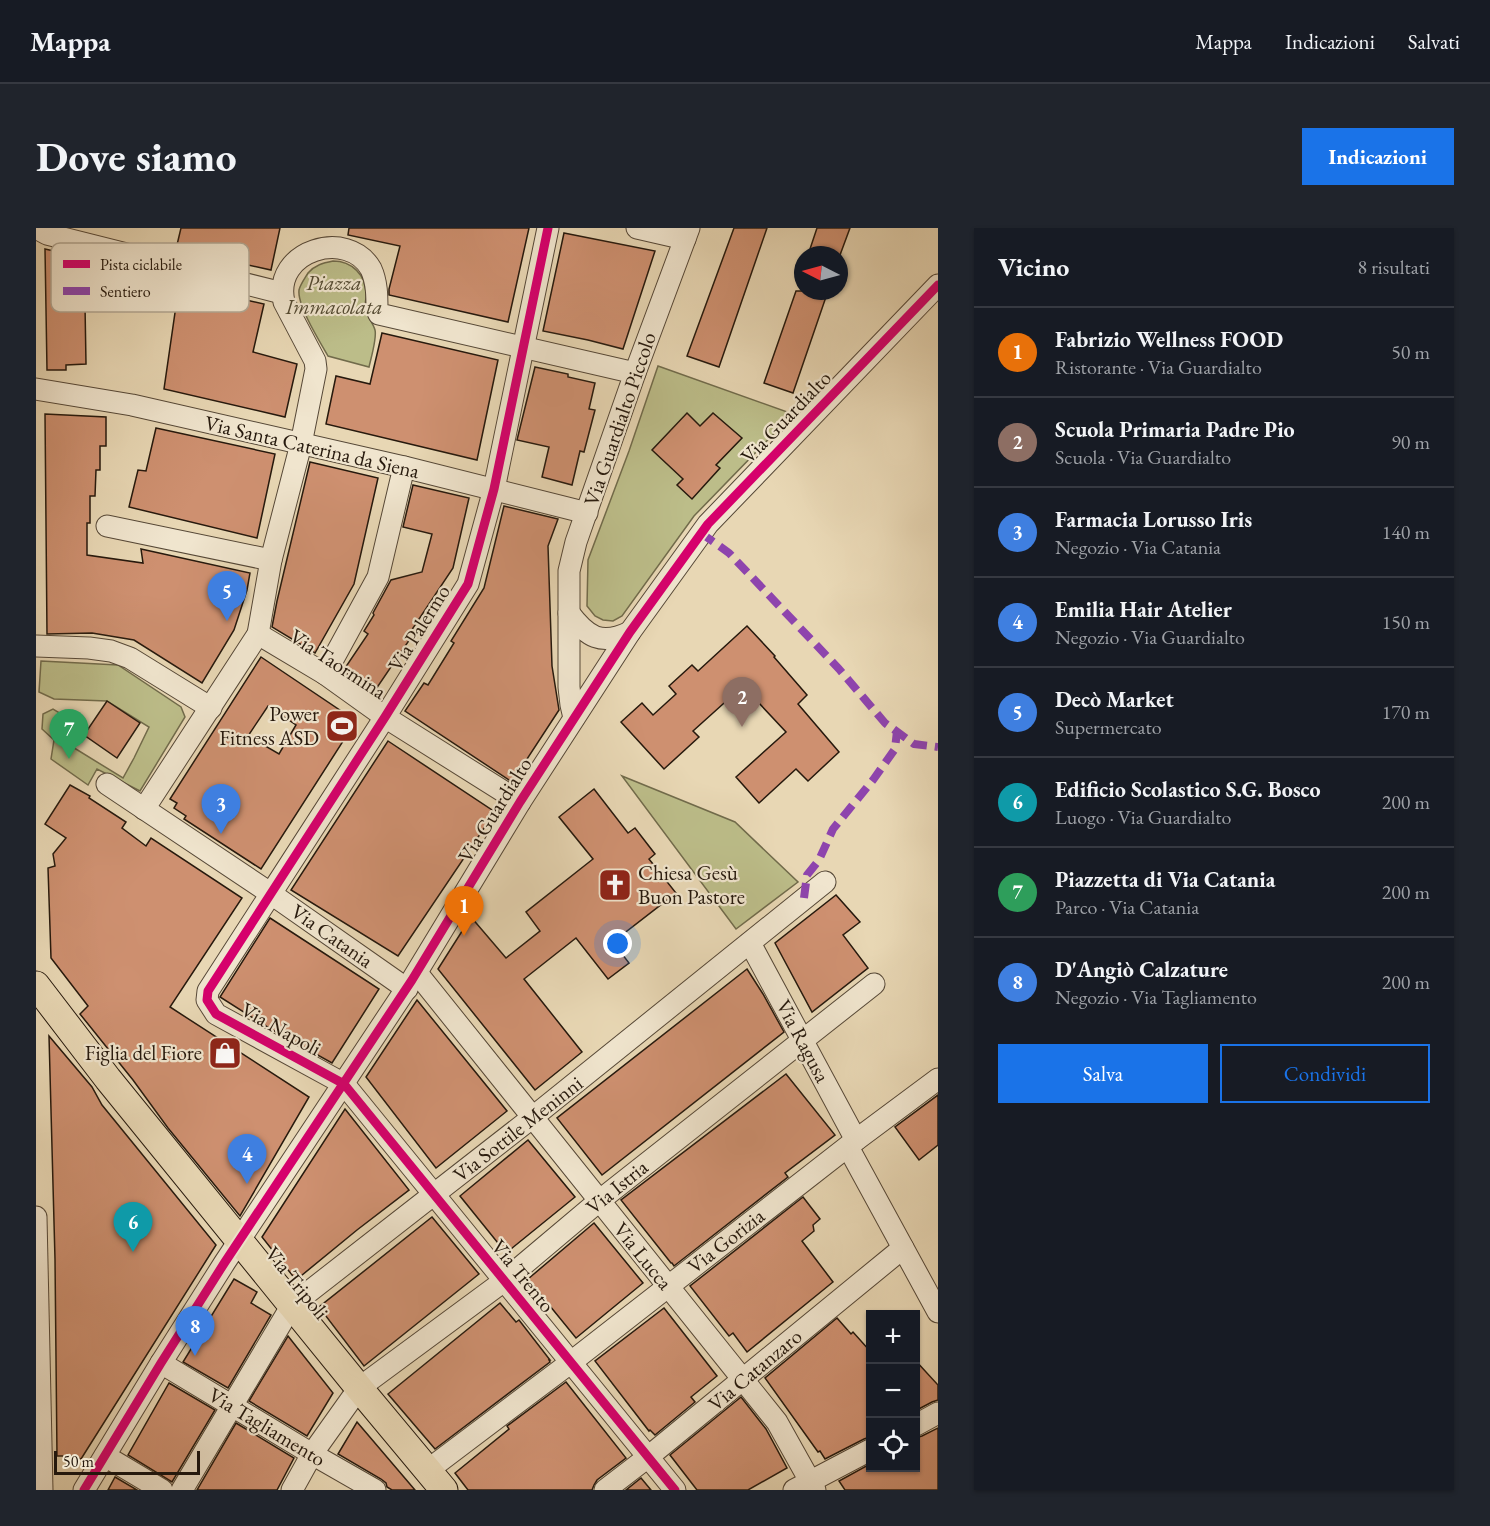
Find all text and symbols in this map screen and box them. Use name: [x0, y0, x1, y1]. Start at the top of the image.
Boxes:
text: Mappa: [30, 23, 110, 59]
text: Mappa: [1195, 28, 1252, 55]
text: Indicazioni: [1285, 28, 1375, 55]
text: Salvati: [1408, 28, 1460, 55]
button: Indicazioni: [1302, 128, 1454, 185]
text: Dove siamo: [36, 129, 237, 184]
legend: [51, 243, 249, 312]
north arrow: [794, 246, 848, 300]
text: Vicino: [998, 250, 1069, 284]
text: Pista ciclabile: [100, 254, 182, 275]
text: 8 risultati: [1358, 254, 1430, 280]
park label: Piazza Immacolata: [284, 269, 383, 320]
text: Sentiero: [100, 281, 151, 302]
text: Fabrizio Wellness FOOD: [1055, 325, 1283, 354]
street label: Via Guardialto Piccolo: [577, 328, 662, 509]
text: 1: [1012, 339, 1023, 365]
text: 50 m: [1391, 339, 1430, 365]
text: Ristorante · Via Guardialto: [1055, 354, 1262, 380]
street label: Via Guardialto: [734, 364, 837, 469]
street label: Via Santa Caterina da Siena: [202, 409, 423, 484]
text: Scuola Primaria Padre Pio: [1055, 415, 1295, 444]
text: 2: [1012, 429, 1023, 455]
text: 90 m: [1391, 429, 1430, 455]
text: Scuola · Via Guardialto: [1055, 444, 1231, 470]
text: Farmacia Lorusso Iris: [1055, 505, 1252, 534]
text: 3: [1012, 519, 1023, 545]
text: 140 m: [1382, 519, 1430, 545]
text: Negozio · Via Catania: [1055, 534, 1221, 560]
pin: 5: [208, 572, 246, 621]
street label: Via Palermo: [381, 579, 456, 676]
text: Emilia Hair Atelier: [1055, 595, 1232, 624]
text: 4: [1012, 609, 1023, 635]
text: 150 m: [1382, 609, 1430, 635]
street label: Via Taormina: [285, 622, 392, 705]
text: Negozio · Via Guardialto: [1055, 624, 1245, 650]
pin: 2: [722, 678, 762, 727]
text: Decò Market: [1055, 685, 1174, 714]
text: 5: [1012, 699, 1023, 725]
text: 170 m: [1382, 699, 1430, 725]
place label: Power Fitness ASD: [219, 700, 319, 751]
sports icon: Power Fitness ASD: [324, 708, 360, 744]
pin: 7: [50, 710, 88, 759]
text: Supermercato: [1055, 714, 1162, 740]
street label: Via Guardialto: [451, 752, 538, 868]
text: Edificio Scolastico S.G. Bosco: [1055, 775, 1321, 804]
pin: 3: [202, 784, 240, 834]
text: 6: [1012, 789, 1023, 815]
text: 200 m: [1382, 789, 1430, 815]
text: Luogo · Via Guardialto: [1055, 804, 1231, 830]
place label: Chiesa Gesù Buon Pastore: [638, 859, 745, 910]
text: Piazzetta di Via Catania: [1055, 865, 1275, 894]
church icon: Chiesa Gesù Buon Pastore: [597, 867, 633, 903]
text: 7: [1012, 879, 1023, 905]
text: 200 m: [1382, 879, 1430, 905]
pin: 1: [444, 886, 484, 936]
text: Parco · Via Catania: [1055, 894, 1199, 920]
street label: Via Catania: [286, 897, 379, 974]
your location: [603, 929, 632, 958]
text: D'Angiò Calzature: [1055, 955, 1228, 984]
text: 8: [1012, 969, 1023, 995]
text: 200 m: [1382, 969, 1430, 995]
text: Negozio · Via Tagliamento: [1055, 984, 1257, 1010]
street label: Via Ragusa: [770, 995, 837, 1087]
street label: Via Napoli: [236, 996, 326, 1062]
shop icon: Figlia del Fiore: [207, 1035, 243, 1071]
place label: Figlia del Fiore: [85, 1039, 202, 1066]
button: Salva: [998, 1044, 1208, 1103]
button: Condividi: [1220, 1044, 1430, 1103]
street label: Via Sottile Meninni: [447, 1069, 588, 1188]
pin: 4: [228, 1134, 266, 1184]
street label: Via Istria: [580, 1153, 654, 1220]
pin: 6: [114, 1202, 152, 1252]
street label: Via Gorizia: [682, 1202, 770, 1279]
street label: Via Lucca: [608, 1216, 679, 1296]
street label: Via Trento: [486, 1234, 561, 1318]
street label: Via Tripoli: [260, 1240, 335, 1325]
pin: 8: [176, 1306, 214, 1356]
map controls: [866, 1310, 920, 1472]
button: +: [866, 1310, 920, 1364]
street label: Via Catanzaro: [702, 1322, 807, 1417]
button: −: [866, 1364, 920, 1418]
street label: Via Tagliamento: [204, 1381, 331, 1472]
button: locate: [866, 1418, 920, 1472]
scale bar: [54, 1448, 200, 1476]
text: 50 m: [63, 1451, 94, 1472]

